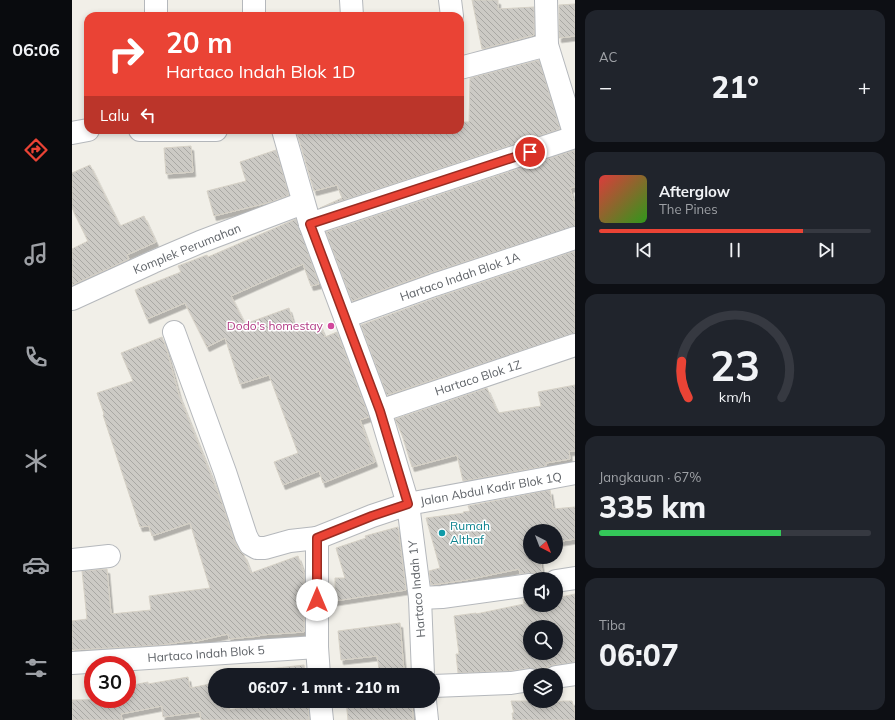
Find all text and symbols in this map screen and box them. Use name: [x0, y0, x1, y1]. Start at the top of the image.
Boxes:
text: 20 m: [166, 25, 232, 60]
icon: right: [100, 28, 152, 80]
text: 06:06: [12, 38, 60, 61]
text: AC: [599, 49, 617, 65]
text: Hartaco Indah Blok 1D: [166, 60, 355, 83]
text: 21°: [711, 68, 759, 106]
text: −: [599, 73, 612, 101]
text: +: [858, 73, 871, 101]
icon: left: [137, 104, 159, 126]
text: Lalu: [100, 106, 129, 125]
pin: [513, 135, 547, 169]
icon: directions: [22, 136, 50, 164]
icon: arrive: [519, 141, 541, 163]
text: Afterglow: [659, 182, 730, 201]
text: The Pines: [659, 201, 718, 217]
street label: Komplek Perumahan: [131, 220, 243, 277]
icon: previous: [633, 239, 655, 261]
icon: pause: [724, 239, 746, 261]
icon: next: [815, 239, 837, 261]
icon: music: [22, 240, 50, 268]
street label: Hartaco Indah Blok 1A: [398, 249, 522, 304]
place label: Dodo's homestay: [227, 318, 324, 333]
marker: Dodo's homestay: [326, 321, 336, 331]
text: 23: [710, 339, 760, 391]
icon: phone: [22, 343, 50, 371]
street label: Hartaco Blok 1Z: [433, 357, 523, 399]
text: km/h: [719, 388, 751, 406]
icon: climate: [22, 447, 50, 475]
street label: Jalan Abdul Kadir Blok 1Q: [419, 469, 563, 508]
text: Jangkauan · 67%: [599, 469, 701, 485]
text: 335 km: [599, 488, 706, 526]
place label: Rumah Althaf: [450, 518, 490, 547]
north arrow: [523, 524, 563, 564]
map controls: [523, 524, 563, 708]
marker: Rumah Althaf: [437, 528, 447, 538]
street label: Hartaco Indah 1Y: [405, 539, 428, 638]
icon: car: [22, 551, 50, 579]
button: sound: [523, 572, 563, 612]
position arrow: [296, 579, 338, 621]
text: Tiba: [599, 617, 626, 633]
button: search: [523, 620, 563, 660]
text: 06:07: [599, 636, 679, 674]
street label: Hartaco Indah Blok 5: [147, 642, 265, 665]
icon: filters: [22, 654, 50, 682]
speed limit sign: 30: [84, 656, 136, 708]
button: layers: [523, 668, 563, 708]
text: 06:07 · 1 mnt · 210 m: [248, 678, 400, 697]

